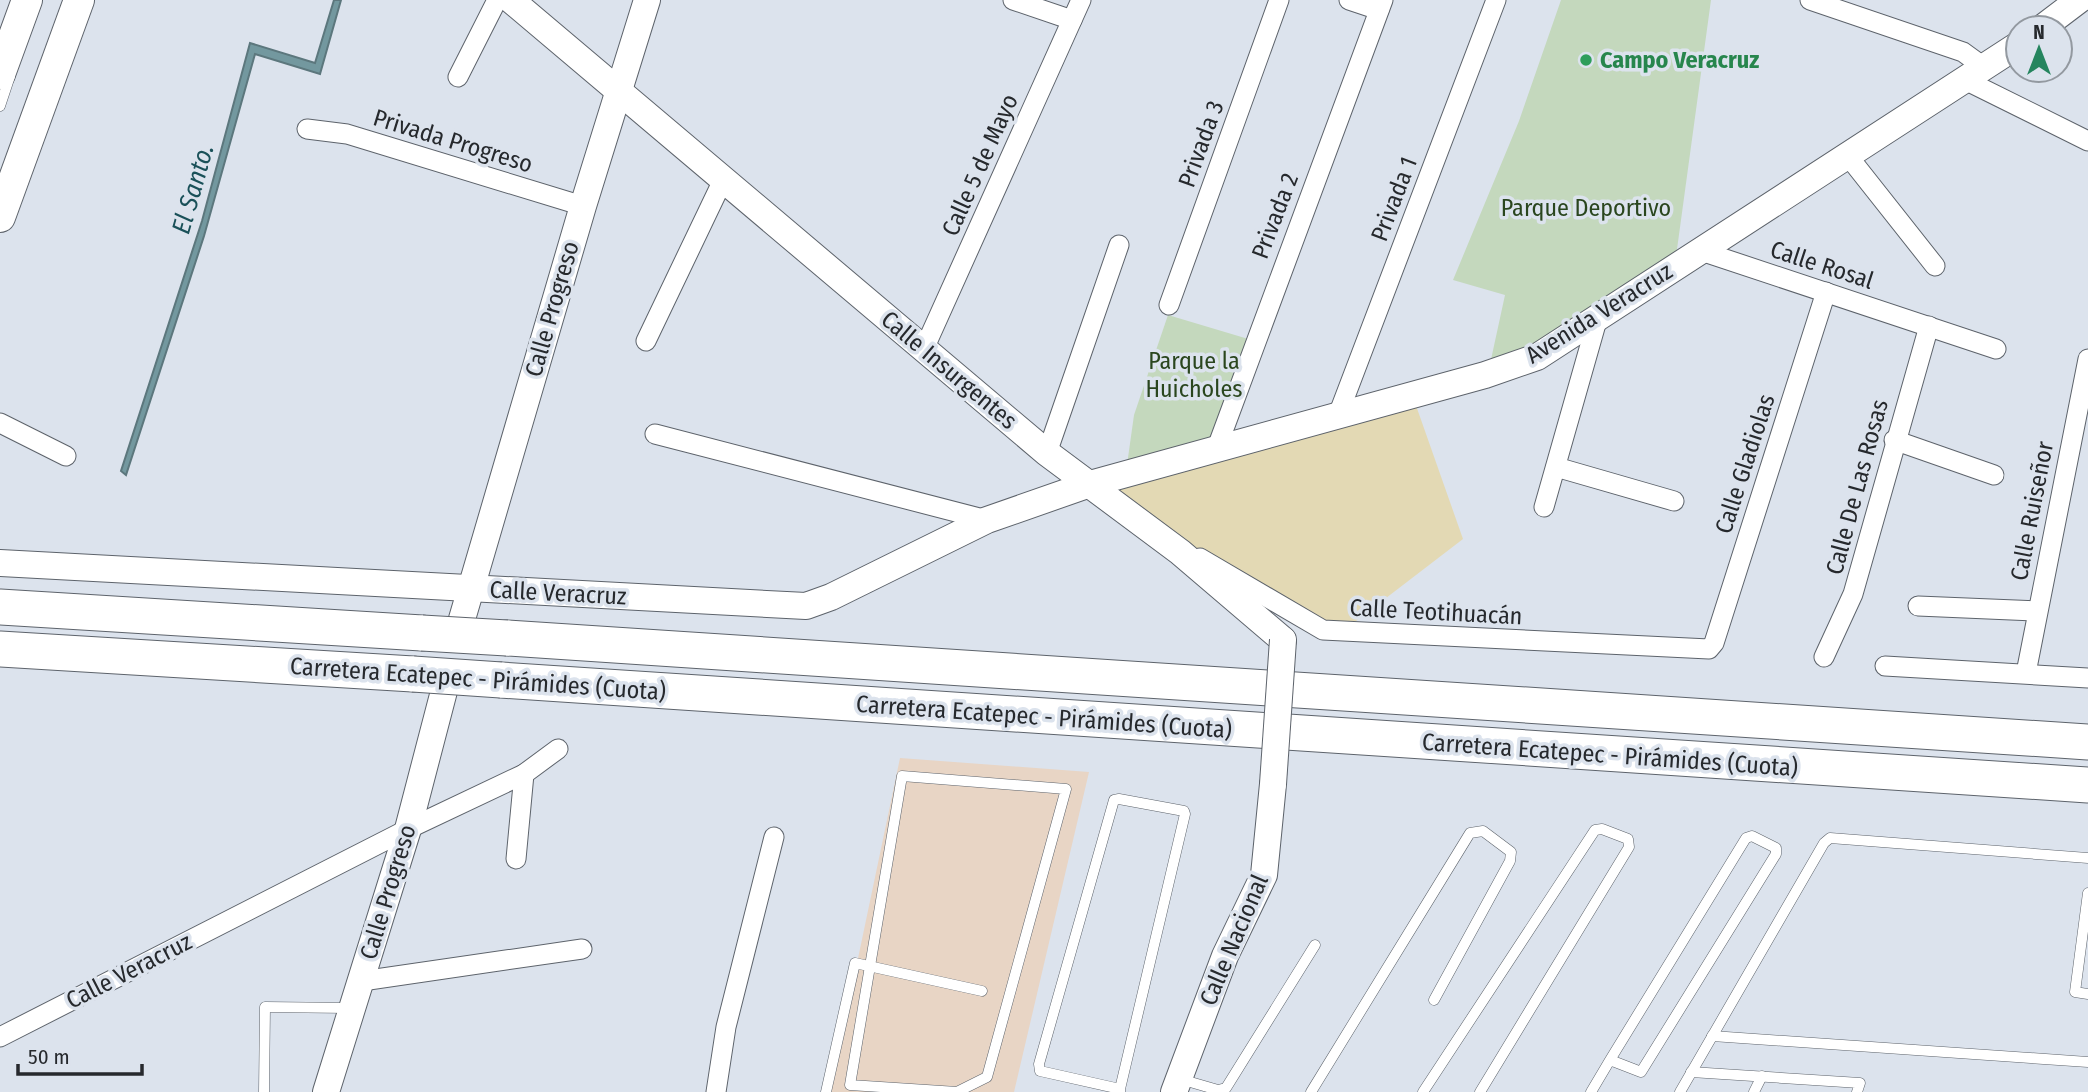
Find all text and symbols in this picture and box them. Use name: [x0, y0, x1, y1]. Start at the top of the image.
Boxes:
north arrow: [2004, 14, 2074, 84]
text: N: [2033, 21, 2045, 44]
place label: Campo Veracruz: [1600, 46, 1759, 74]
marker: Campo Veracruz: [1578, 52, 1594, 68]
street label: Calle 5 de Mayo: [936, 90, 1024, 240]
street label: Privada 3: [1173, 97, 1229, 191]
street label: Privada Progreso: [370, 103, 536, 179]
water label: El Santo.: [165, 141, 221, 237]
street label: Privada 1: [1365, 153, 1423, 245]
street label: Privada 2: [1246, 169, 1304, 263]
park label: Parque Deportivo: [1501, 194, 1671, 222]
street label: Calle Rosal: [1767, 235, 1877, 295]
street label: Calle Progreso: [519, 238, 585, 380]
street label: Avenida Veracruz: [1521, 257, 1677, 369]
street label: Calle Insurgentes: [876, 305, 1022, 435]
park label: Parque la Huicholes: [1145, 347, 1243, 403]
street label: Calle Gladiolas: [1709, 391, 1781, 537]
street label: Calle De Las Rosas: [1820, 396, 1894, 578]
street label: Calle Ruiseñor: [2005, 439, 2059, 583]
street label: Calle Veracruz: [489, 575, 627, 611]
street label: Calle Teotihuacán: [1349, 593, 1523, 631]
street label: Carretera Ecatepec - Pirámides (Cuota): [289, 652, 667, 706]
street label: Carretera Ecatepec - Pirámides (Cuota): [855, 690, 1233, 744]
street label: Carretera Ecatepec - Pirámides (Cuota): [1421, 728, 1799, 782]
street label: Calle Progreso: [354, 821, 422, 963]
street label: Calle Nacional: [1194, 870, 1274, 1010]
street label: Calle Veracruz: [62, 927, 196, 1015]
scale bar: [18, 1032, 142, 1076]
text: 50 m: [28, 1044, 70, 1070]

